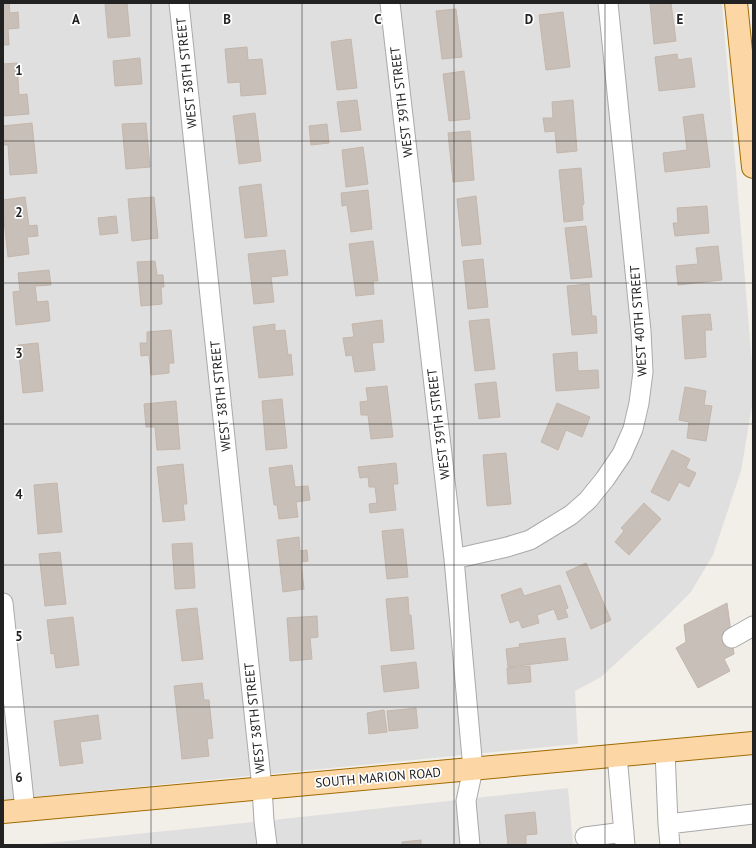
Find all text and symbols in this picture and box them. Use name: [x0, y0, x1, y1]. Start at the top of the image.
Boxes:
text: A: [72, 11, 80, 28]
text: B: [223, 11, 231, 28]
text: C: [374, 11, 382, 28]
text: D: [525, 11, 533, 28]
text: E: [677, 11, 684, 28]
street label: WEST 38TH STREET: [172, 17, 201, 129]
street label: WEST 39TH STREET: [386, 46, 417, 158]
text: 1: [15, 62, 23, 79]
text: 2: [15, 204, 23, 221]
street label: WEST 40TH STREET: [626, 265, 651, 377]
street label: WEST 38TH STREET: [206, 340, 235, 452]
text: 3: [15, 345, 23, 362]
street label: WEST 39TH STREET: [423, 368, 454, 480]
text: 4: [15, 486, 23, 503]
text: 5: [15, 628, 23, 645]
street label: WEST 38TH STREET: [240, 662, 269, 774]
street label: SOUTH MARION ROAD: [315, 764, 442, 791]
text: 6: [15, 769, 23, 786]

